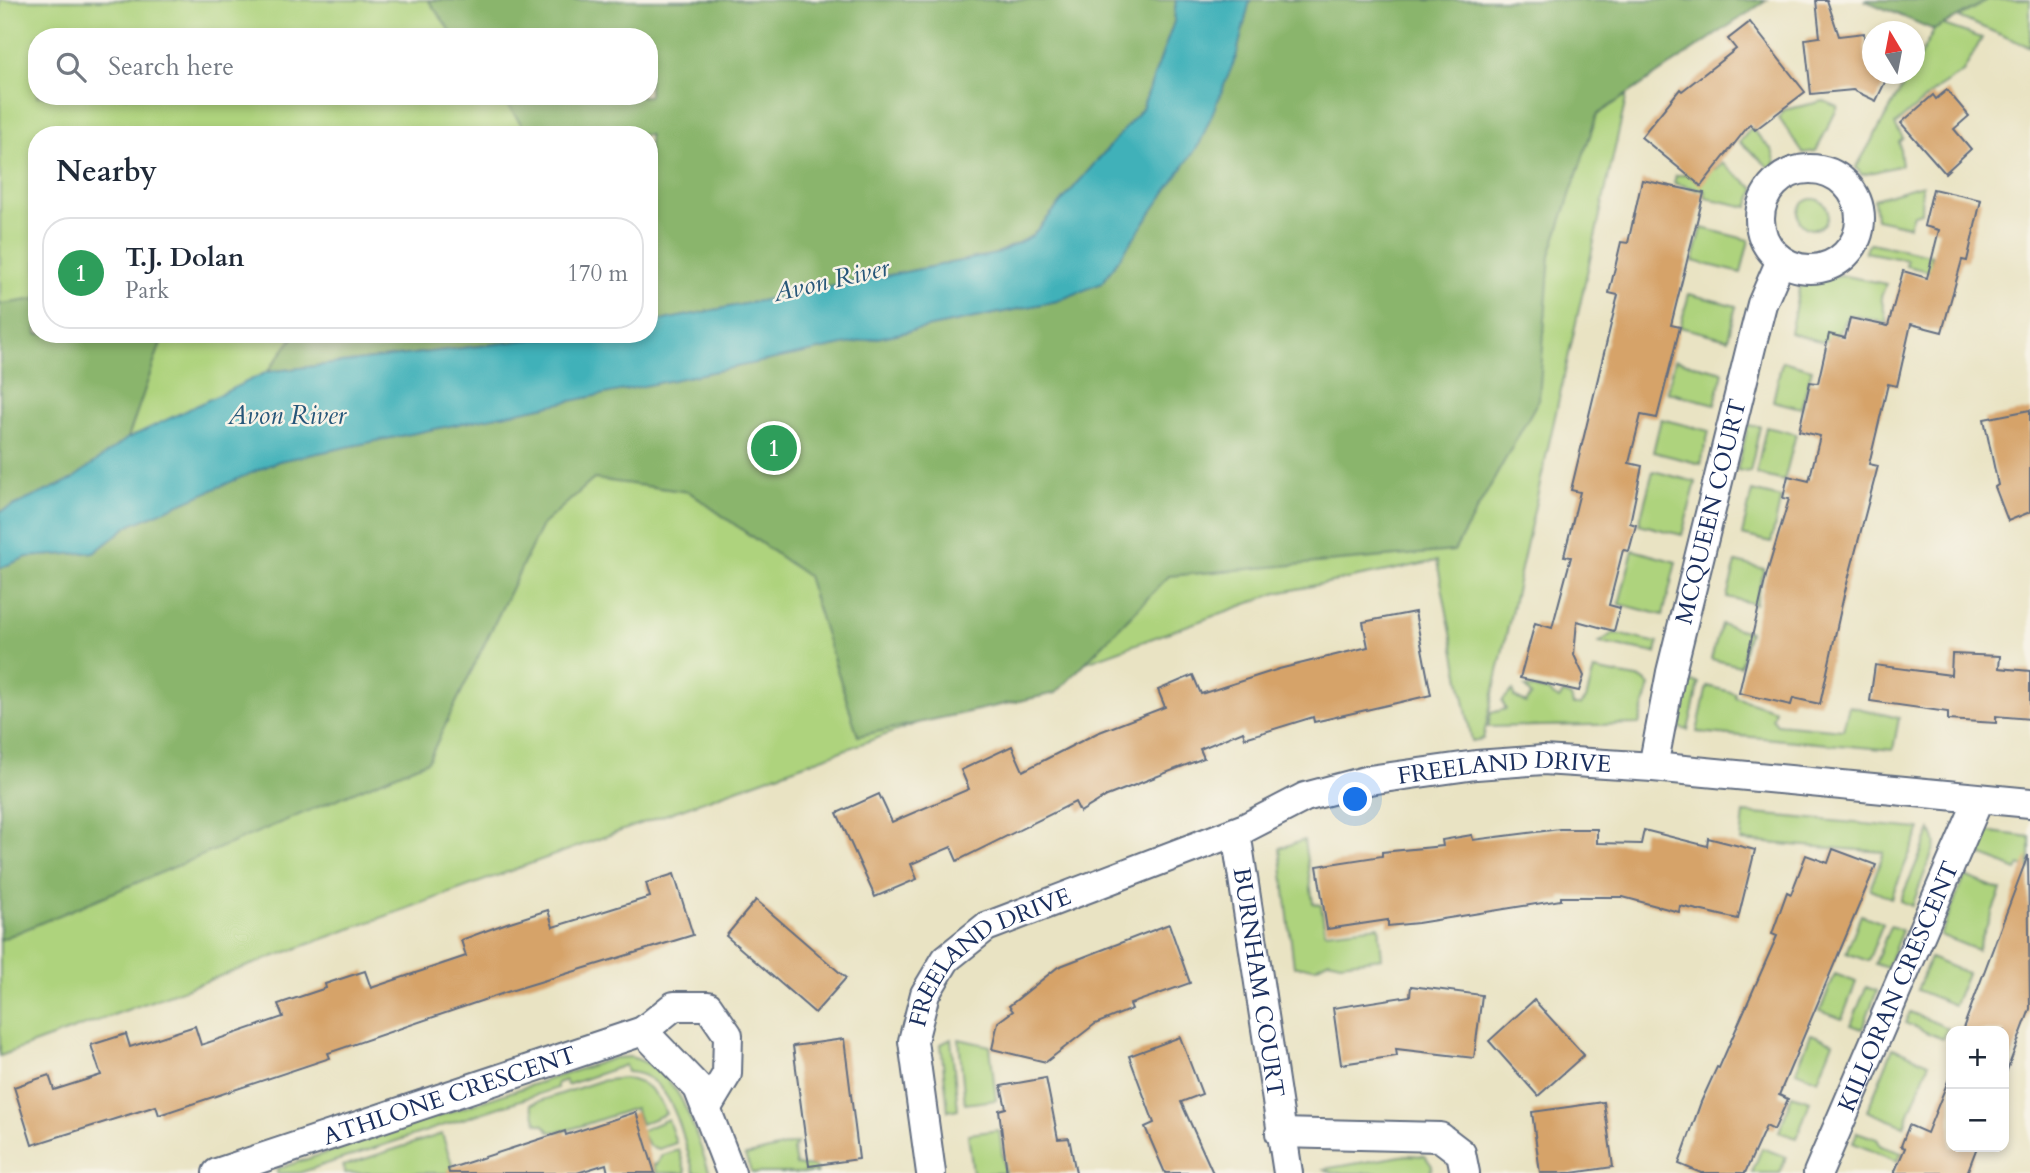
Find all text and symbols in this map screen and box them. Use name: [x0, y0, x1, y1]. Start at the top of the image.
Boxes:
north arrow: [1862, 21, 1925, 84]
search box: [28, 28, 658, 105]
icon: search: [52, 48, 90, 86]
text: Search here: [108, 49, 234, 84]
text: Nearby: [56, 151, 157, 192]
text: T.J. Dolan: [125, 240, 245, 275]
water label: Avon River: [768, 249, 894, 311]
text: 1: [75, 258, 87, 289]
text: 170 m: [567, 258, 628, 289]
text: Park: [125, 275, 169, 306]
street label: MCQUEEN COURT: [1667, 395, 1754, 627]
water label: Avon River: [227, 398, 348, 433]
pin: 1: [751, 422, 797, 474]
street label: FREELAND DRIVE: [1395, 743, 1612, 792]
your location: [1338, 782, 1372, 816]
street label: KILLORAN CRESCENT: [1830, 856, 1967, 1117]
street label: BURNHAM COURT: [1225, 865, 1293, 1100]
street label: FREELAND DRIVE: [901, 880, 1076, 1030]
map controls: [1946, 1026, 2009, 1152]
button: +: [1946, 1026, 2009, 1089]
street label: ATHLONE CRESCENT: [319, 1038, 580, 1153]
button: −: [1946, 1089, 2009, 1152]

